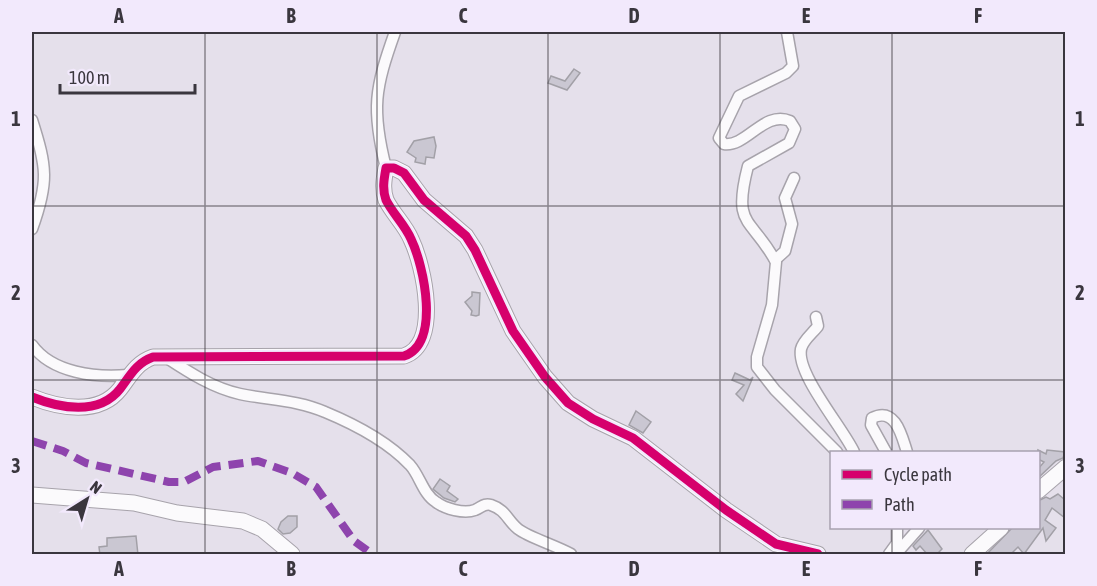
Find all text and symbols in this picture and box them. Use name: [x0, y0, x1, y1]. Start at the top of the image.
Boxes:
text: A: [113, 4, 124, 27]
text: B: [286, 4, 296, 27]
text: C: [459, 4, 468, 27]
text: D: [628, 4, 640, 27]
text: E: [802, 4, 811, 27]
text: F: [974, 4, 982, 27]
scale bar: [60, 57, 195, 95]
text: 100 m: [69, 67, 110, 88]
text: 1: [11, 107, 21, 130]
text: 1: [1075, 107, 1085, 130]
text: 2: [11, 281, 21, 304]
text: 2: [1075, 281, 1085, 304]
legend: [830, 451, 1040, 529]
text: 3: [11, 454, 21, 477]
text: 3: [1075, 454, 1085, 477]
text: Cycle path: [884, 464, 952, 485]
north arrow: [57, 469, 117, 529]
text: N: [87, 477, 105, 497]
text: Path: [884, 494, 915, 515]
text: A: [113, 557, 124, 580]
text: B: [286, 557, 296, 580]
text: C: [459, 557, 468, 580]
text: D: [628, 557, 640, 580]
text: E: [802, 557, 811, 580]
text: F: [974, 557, 982, 580]

